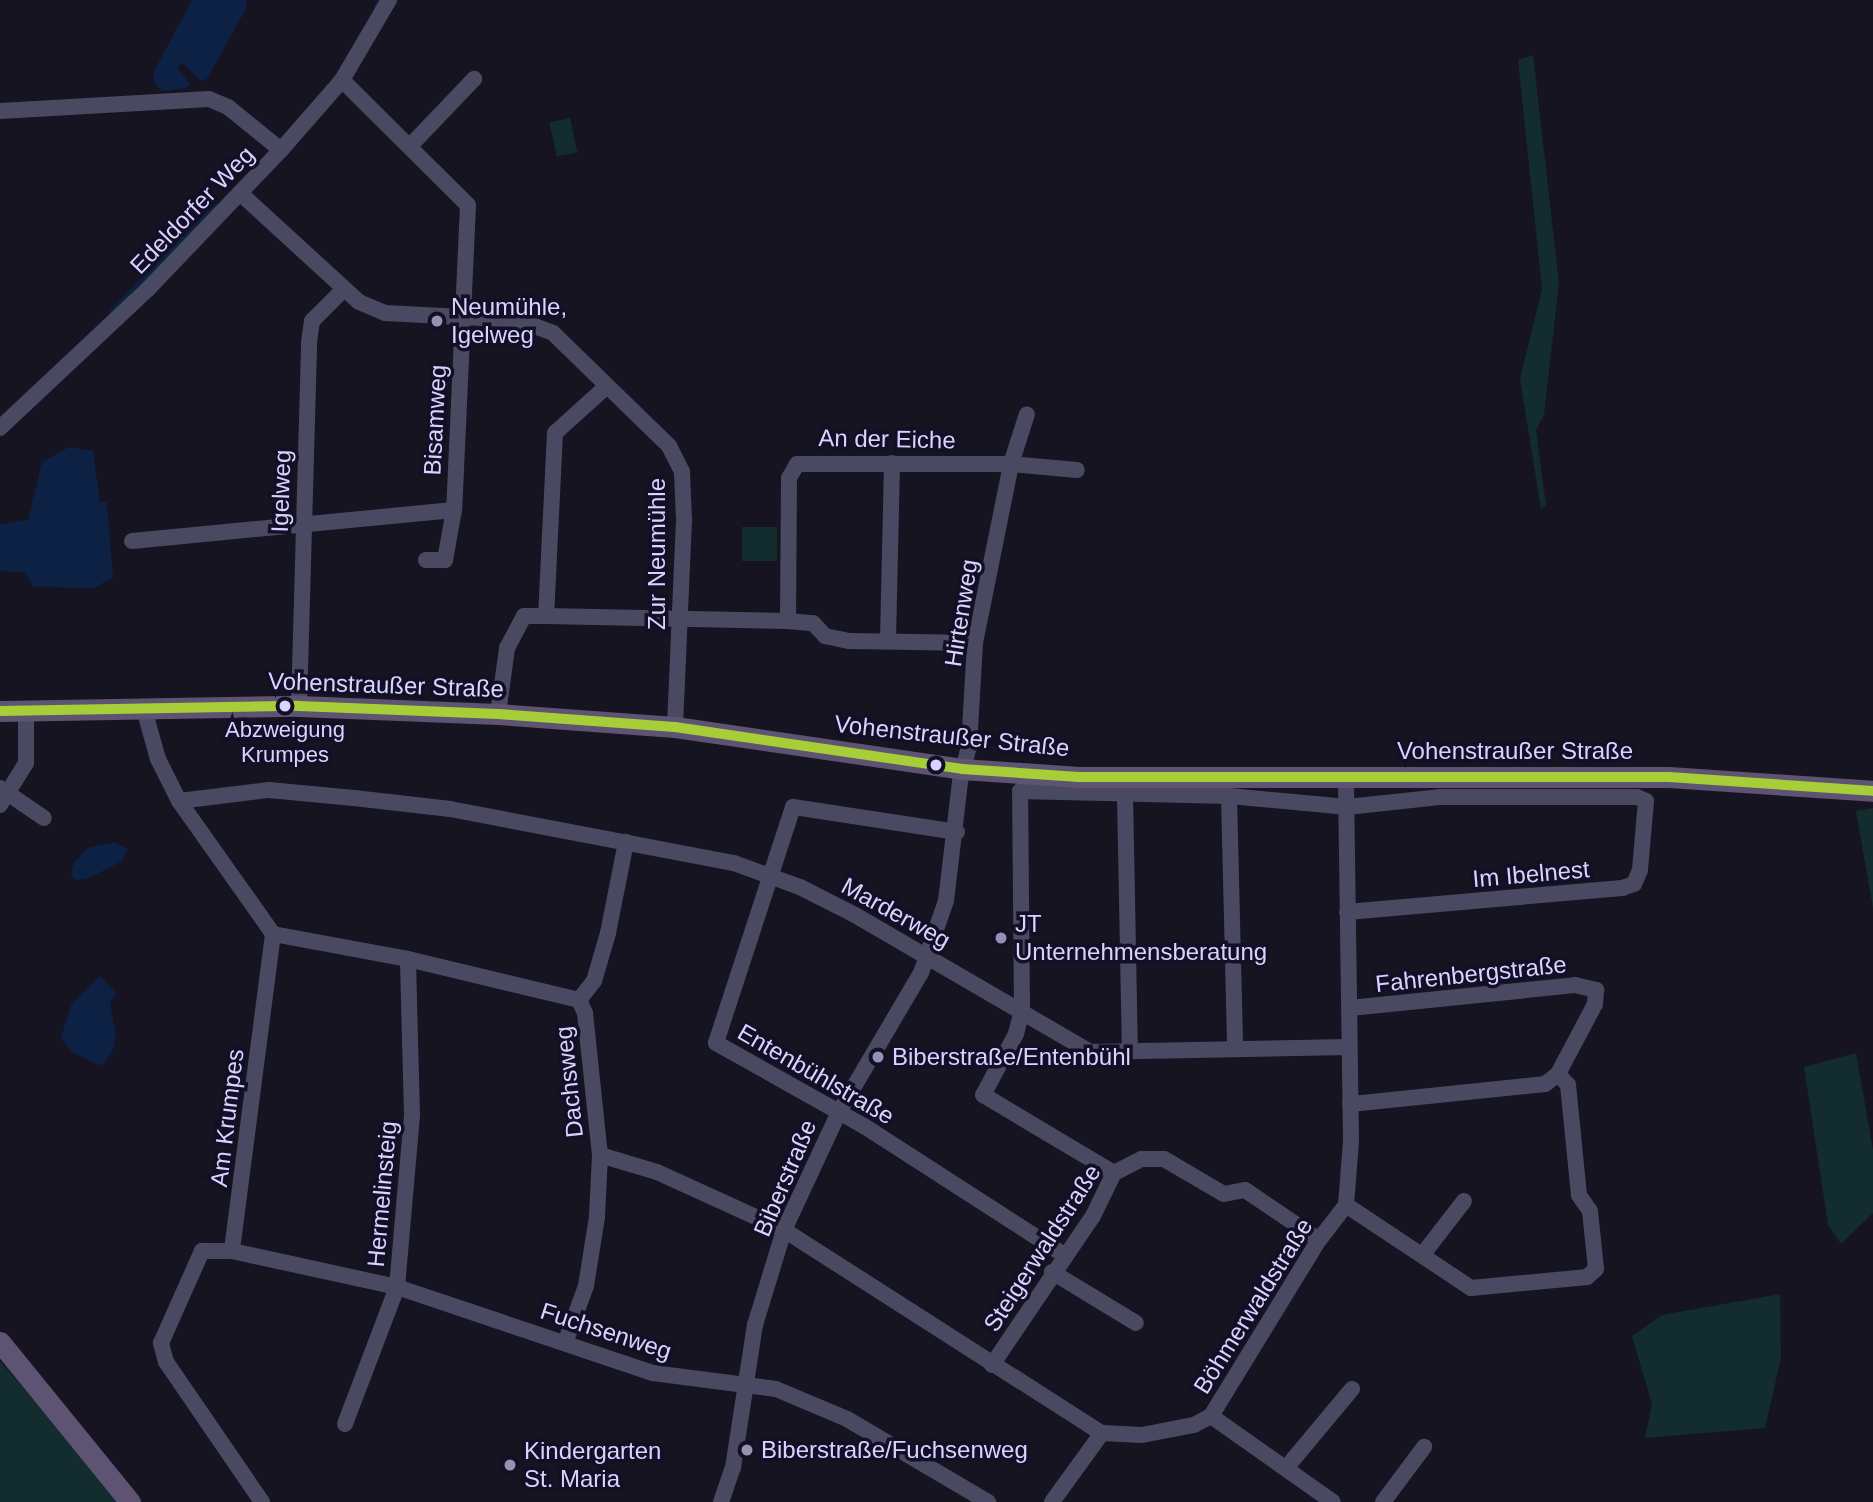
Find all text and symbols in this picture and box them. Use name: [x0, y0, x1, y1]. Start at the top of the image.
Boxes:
street label: Edeldorfer Weg: [124, 140, 260, 280]
place label: Neumühle, Igelweg: [451, 293, 567, 349]
marker: Neumühle, Igelweg: [429, 313, 445, 329]
street label: Bisamweg: [418, 364, 452, 476]
street label: An der Eiche: [818, 423, 956, 455]
street label: Igelweg: [265, 449, 297, 533]
street label: Zur Neumühle: [643, 478, 671, 630]
street label: Hirtenweg: [938, 557, 984, 669]
street label: Vohenstraußer Straße: [268, 666, 504, 704]
marker: Abzweigung Krumpes: [278, 699, 292, 713]
street label: Vohenstraußer Straße: [833, 709, 1071, 763]
place label: Abzweigung Krumpes: [225, 716, 345, 768]
street label: Vohenstraußer Straße: [1397, 737, 1633, 765]
unlabelled marker: [929, 758, 943, 772]
street label: Im Ibelnest: [1471, 855, 1591, 893]
street label: Marderweg: [837, 871, 955, 955]
place label: JT Unternehmensberatung: [1015, 910, 1267, 966]
marker: JT Unternehmensberatung: [993, 930, 1009, 946]
street label: Fahrenbergstraße: [1374, 950, 1568, 998]
street label: Entenbühlstraße: [733, 1018, 899, 1130]
street label: Dachsweg: [549, 1025, 589, 1139]
place label: Biberstraße/Entenbühl: [892, 1043, 1131, 1071]
street label: Am Krumpes: [204, 1047, 250, 1189]
marker: Biberstraße/Entenbühl: [870, 1049, 886, 1065]
street label: Biberstraße: [748, 1115, 822, 1241]
street label: Hermelinsteig: [361, 1120, 403, 1268]
street label: Steigerwaldstraße: [977, 1159, 1107, 1337]
street label: Böhmerwaldstraße: [1187, 1213, 1319, 1399]
street label: Fuchsenweg: [537, 1296, 675, 1366]
place label: Biberstraße/Fuchsenweg: [761, 1436, 1028, 1464]
place label: Kindergarten St. Maria: [524, 1437, 661, 1493]
marker: Biberstraße/Fuchsenweg: [739, 1442, 755, 1458]
marker: Kindergarten St. Maria: [502, 1457, 518, 1473]

